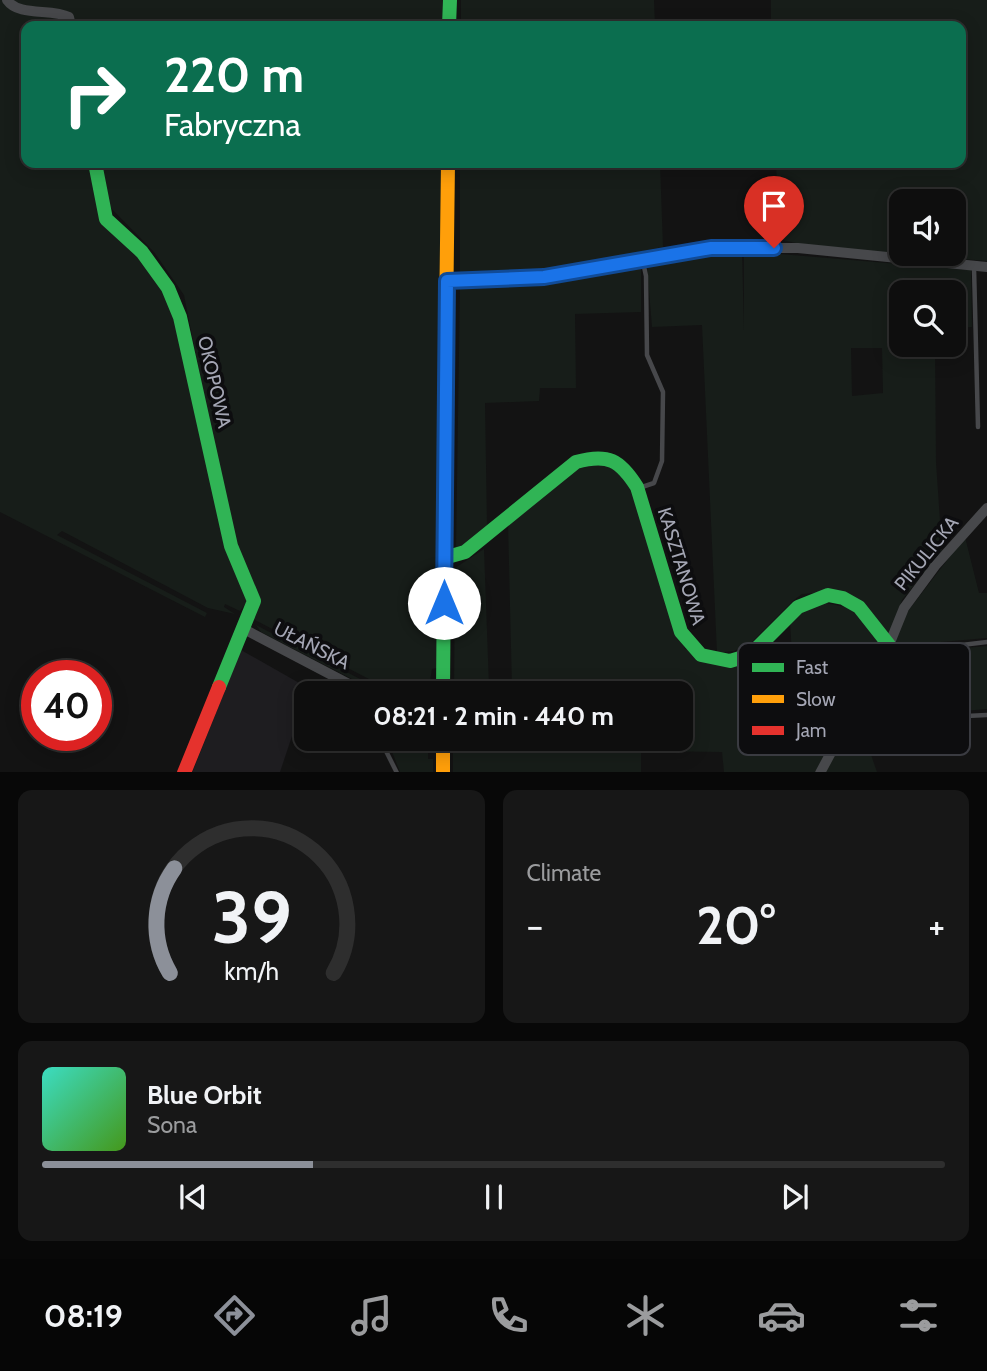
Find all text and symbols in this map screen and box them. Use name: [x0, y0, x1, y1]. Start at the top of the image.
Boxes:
text: 220 m: [164, 45, 304, 104]
icon: right: [49, 49, 140, 140]
text: Fabryczna: [164, 105, 301, 144]
pin: [744, 176, 804, 248]
icon: arrive: [755, 187, 793, 225]
map controls: [889, 189, 966, 357]
button: sound: [889, 189, 966, 266]
button: search: [889, 280, 966, 357]
street label: OKOPOWA: [193, 334, 236, 431]
street label: KASZTANOWA: [653, 505, 710, 628]
street label: PIKULICKA: [890, 511, 963, 595]
position arrow: [407, 566, 481, 640]
street label: UŁAŃSKA: [270, 616, 354, 674]
legend: [738, 643, 970, 755]
text: Fast: [796, 656, 829, 679]
speed limit sign: 40: [21, 660, 112, 751]
text: Slow: [796, 688, 836, 711]
text: 08:21 · 2 min · 440 m: [373, 700, 614, 732]
text: Jam: [795, 719, 826, 742]
text: Climate: [527, 859, 601, 887]
text: 39: [211, 873, 291, 961]
text: 20°: [696, 894, 775, 957]
text: −: [527, 902, 543, 949]
text: +: [928, 902, 945, 949]
text: km/h: [224, 955, 279, 985]
text: Blue Orbit: [147, 1079, 262, 1111]
text: Sona: [147, 1111, 197, 1139]
icon: previous: [174, 1178, 212, 1216]
icon: pause: [475, 1178, 513, 1216]
icon: next: [776, 1178, 814, 1216]
icon: directions: [210, 1291, 259, 1340]
icon: music: [347, 1291, 396, 1340]
icon: phone: [484, 1291, 533, 1340]
icon: climate: [621, 1291, 670, 1340]
icon: car: [757, 1291, 806, 1340]
icon: filters: [894, 1291, 943, 1340]
text: 08:19: [44, 1296, 123, 1335]

